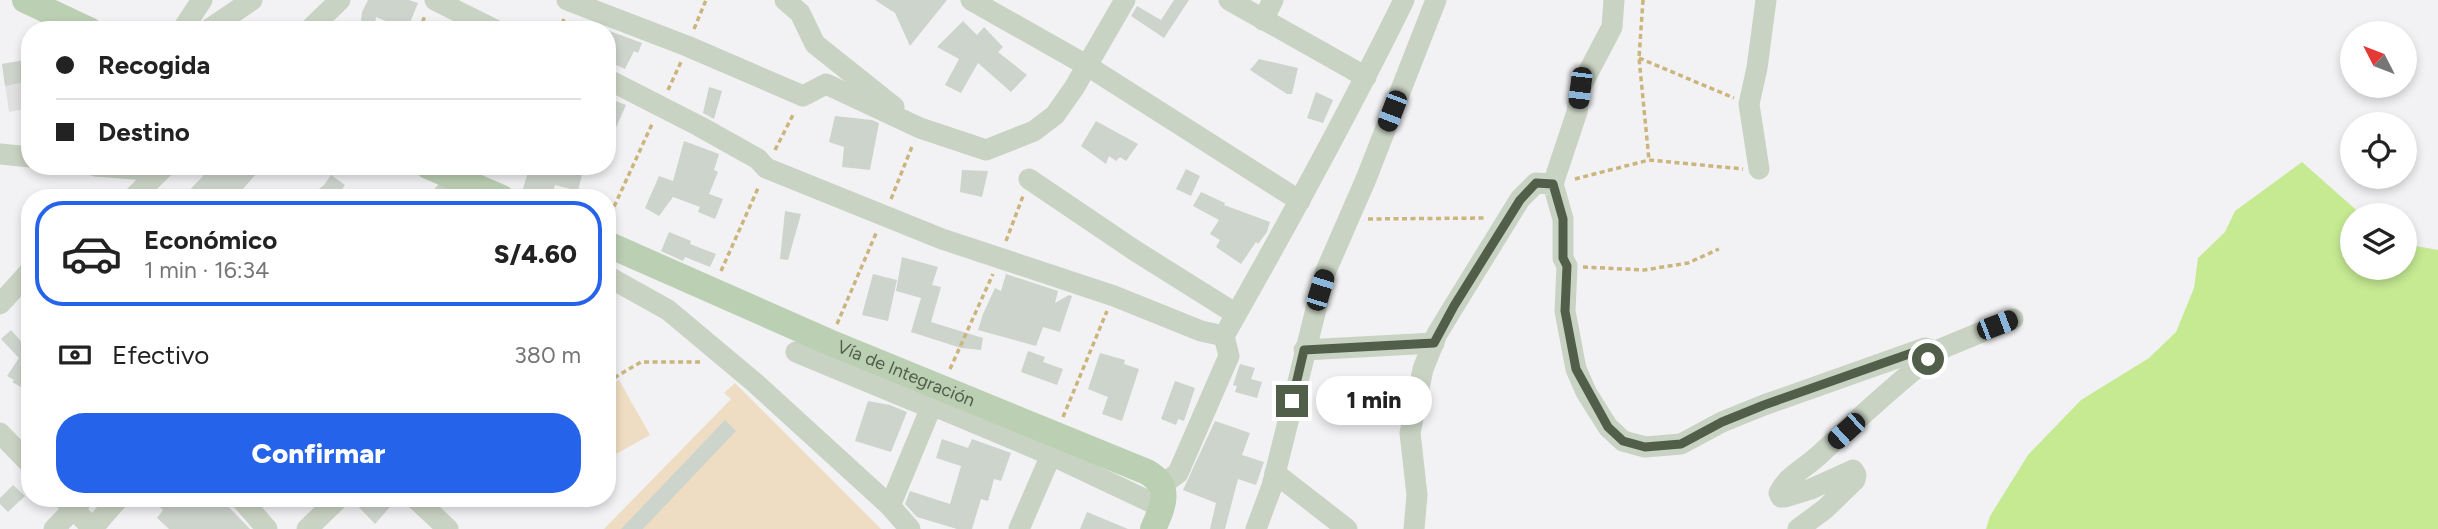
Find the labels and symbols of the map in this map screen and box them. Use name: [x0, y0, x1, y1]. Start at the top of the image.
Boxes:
north arrow: [2340, 21, 2417, 98]
car: [1568, 66, 1593, 110]
car: [1375, 88, 1410, 134]
car: [1304, 267, 1337, 313]
car: [1974, 308, 2021, 342]
street label: Vía de Integración: [834, 336, 978, 412]
route start: [1912, 343, 1944, 375]
callout: 1 min: [1316, 376, 1432, 426]
route end: [1276, 385, 1308, 417]
car: [1824, 409, 1869, 453]

